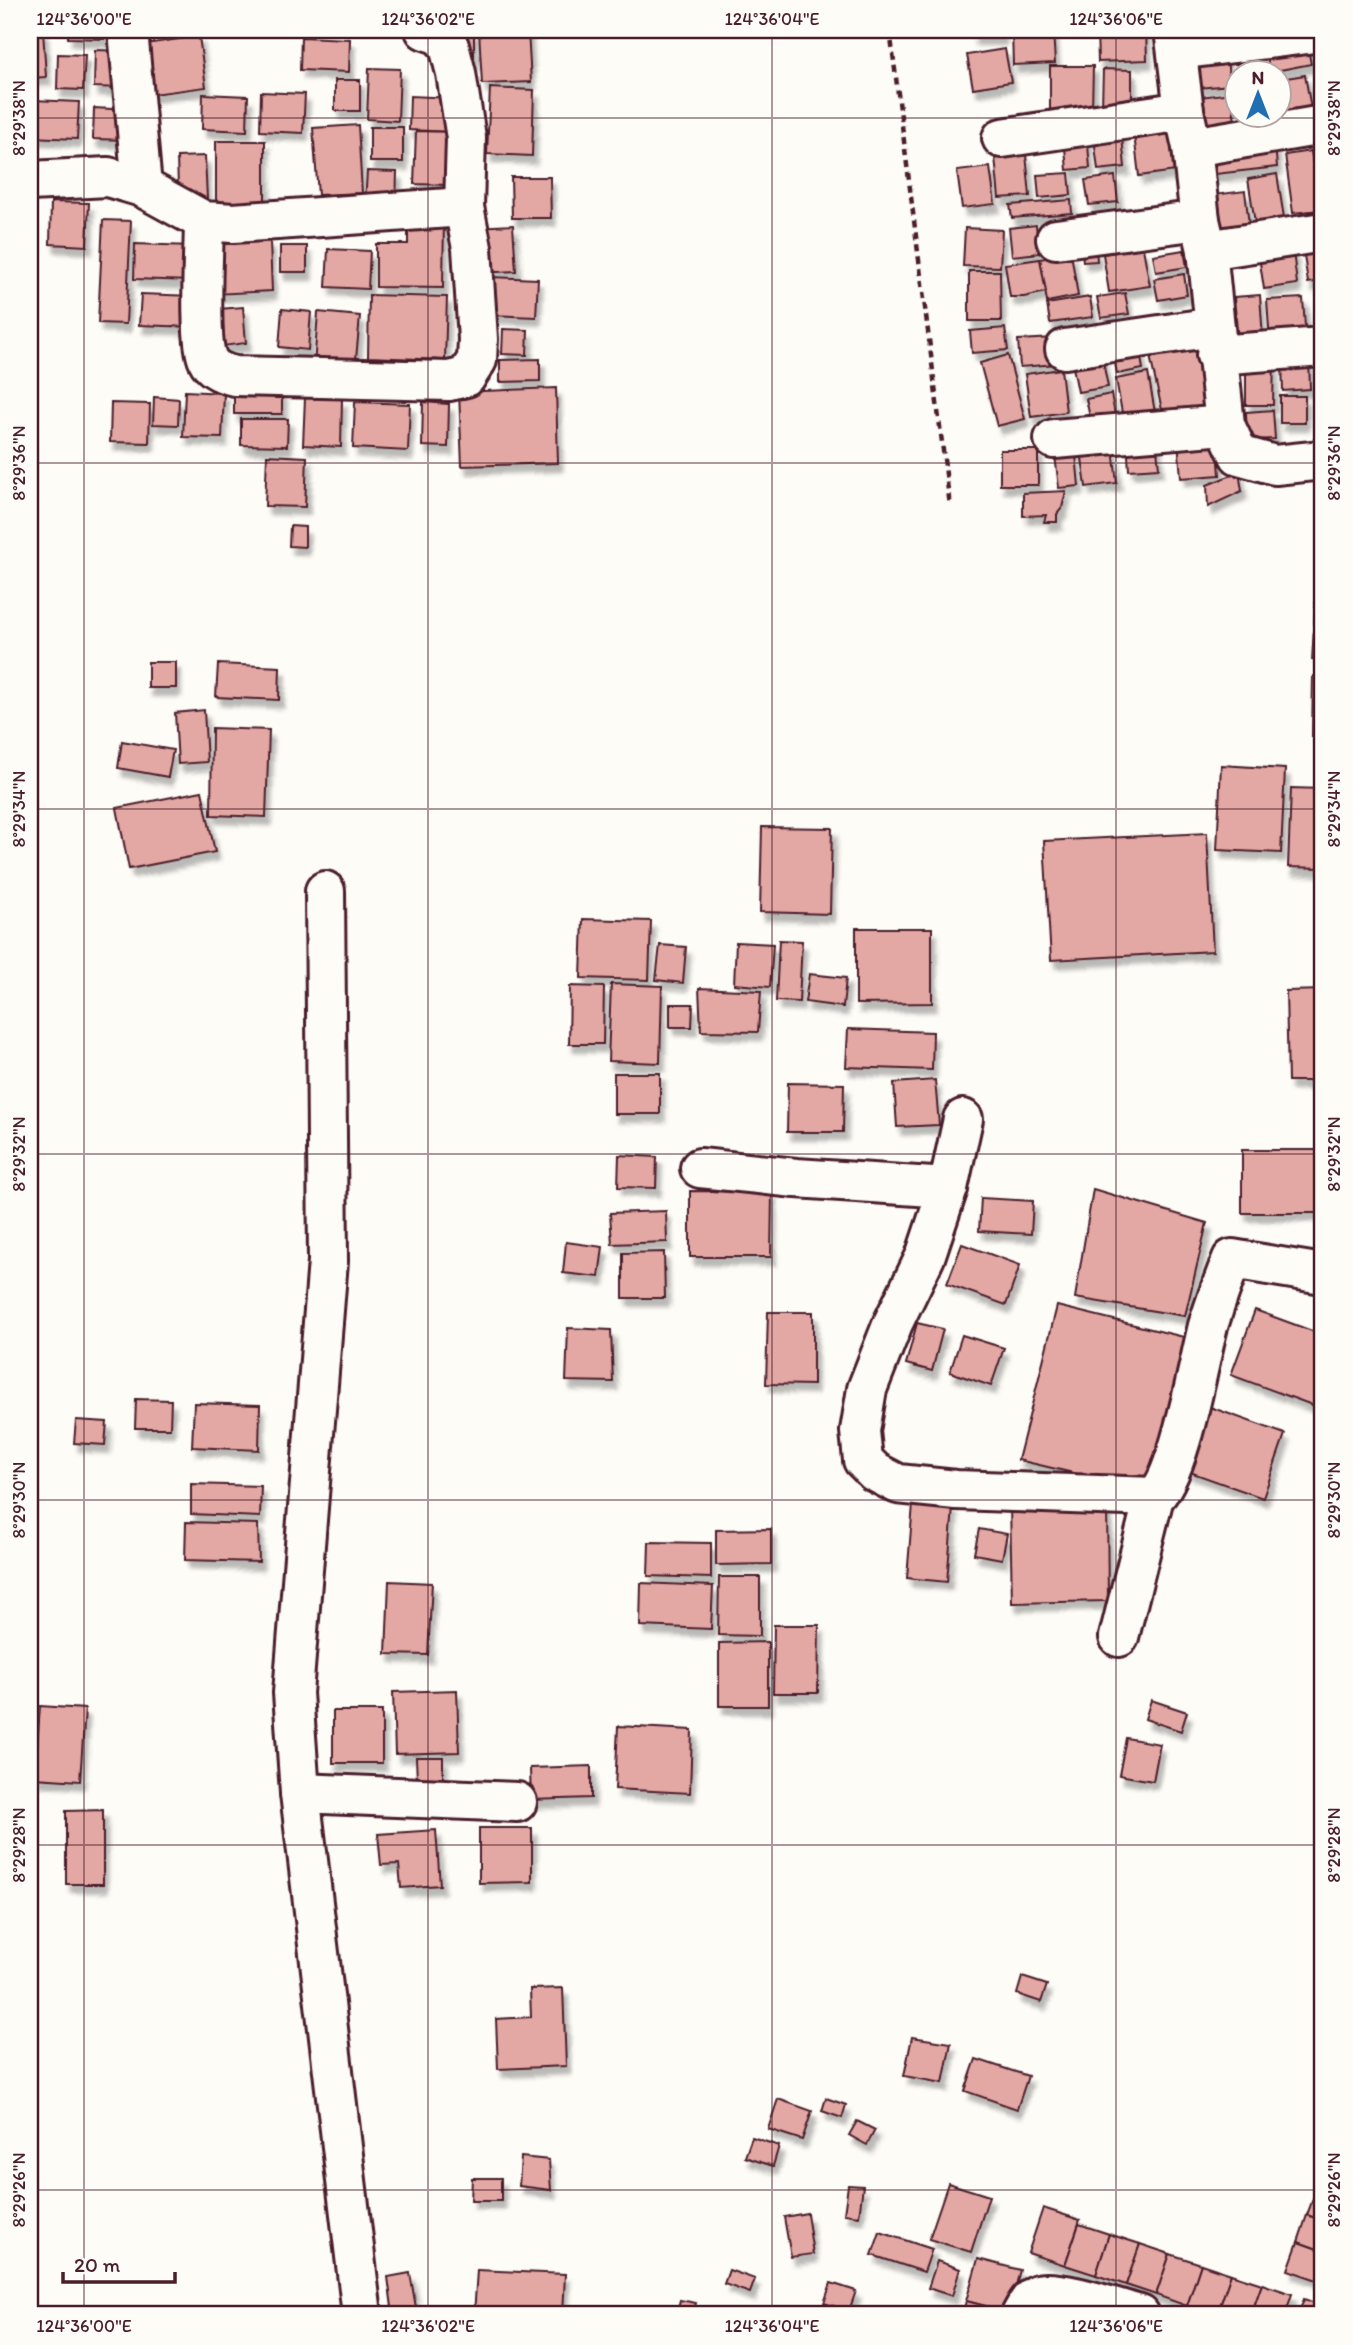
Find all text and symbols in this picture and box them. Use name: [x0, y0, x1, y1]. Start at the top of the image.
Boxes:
text: 124°36'00"E: [36, 8, 132, 30]
text: 124°36'02"E: [381, 8, 475, 30]
text: 124°36'04"E: [724, 8, 820, 30]
text: 124°36'06"E: [1069, 8, 1163, 30]
north arrow: [1224, 60, 1294, 130]
text: N: [1252, 66, 1264, 89]
text: 8°29'38"N: [8, 80, 30, 156]
text: 8°29'38"N: [1323, 80, 1345, 156]
text: 8°29'36"N: [8, 425, 30, 501]
text: 8°29'36"N: [1323, 425, 1345, 501]
text: 8°29'34"N: [8, 771, 30, 847]
text: 8°29'34"N: [1323, 771, 1345, 847]
text: 8°29'32"N: [8, 1116, 30, 1192]
text: 8°29'32"N: [1323, 1116, 1345, 1192]
text: 8°29'30"N: [8, 1461, 30, 1539]
text: 8°29'30"N: [1323, 1461, 1345, 1539]
text: 8°29'28"N: [8, 1807, 30, 1883]
text: 8°29'28"N: [1323, 1807, 1345, 1883]
text: 8°29'26"N: [8, 2152, 30, 2228]
text: 8°29'26"N: [1323, 2152, 1345, 2228]
scale bar: [63, 2240, 175, 2284]
text: 20 m: [74, 2252, 121, 2277]
text: 124°36'00"E: [36, 2315, 132, 2337]
text: 124°36'02"E: [381, 2315, 475, 2337]
text: 124°36'04"E: [724, 2315, 820, 2337]
text: 124°36'06"E: [1069, 2315, 1163, 2337]

